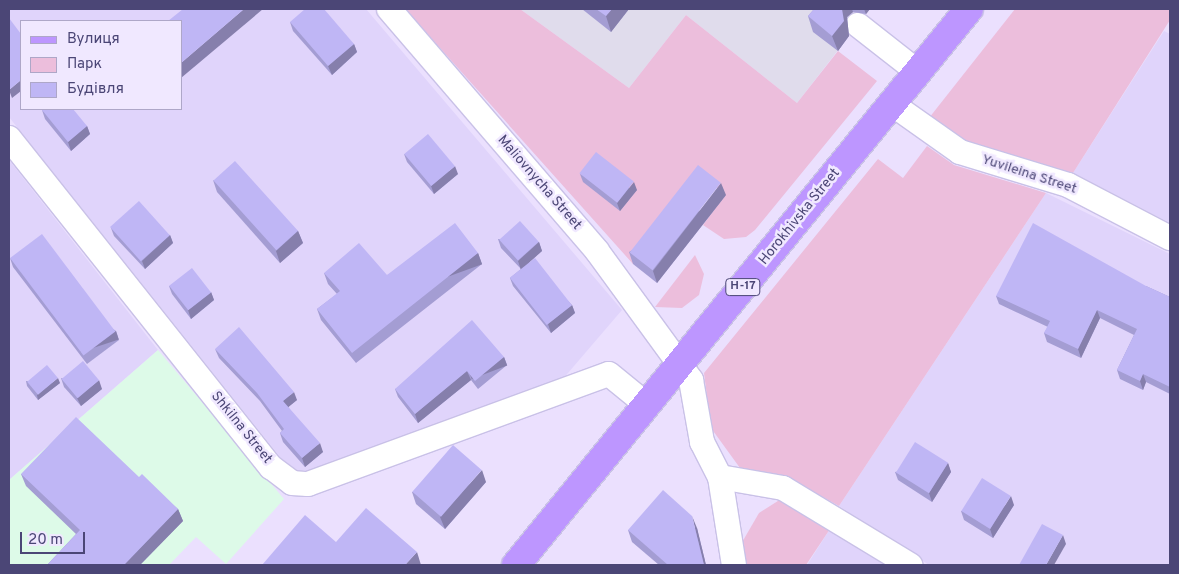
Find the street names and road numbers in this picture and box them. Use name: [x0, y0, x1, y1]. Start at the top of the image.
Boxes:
street label: Maliovnycha Street: [493, 132, 585, 234]
street label: Yuvileina Street: [979, 152, 1079, 198]
street label: Horokhivska Street: [756, 165, 844, 269]
road number: Н-17: [724, 278, 762, 296]
street label: Shkilna Street: [207, 388, 275, 468]

